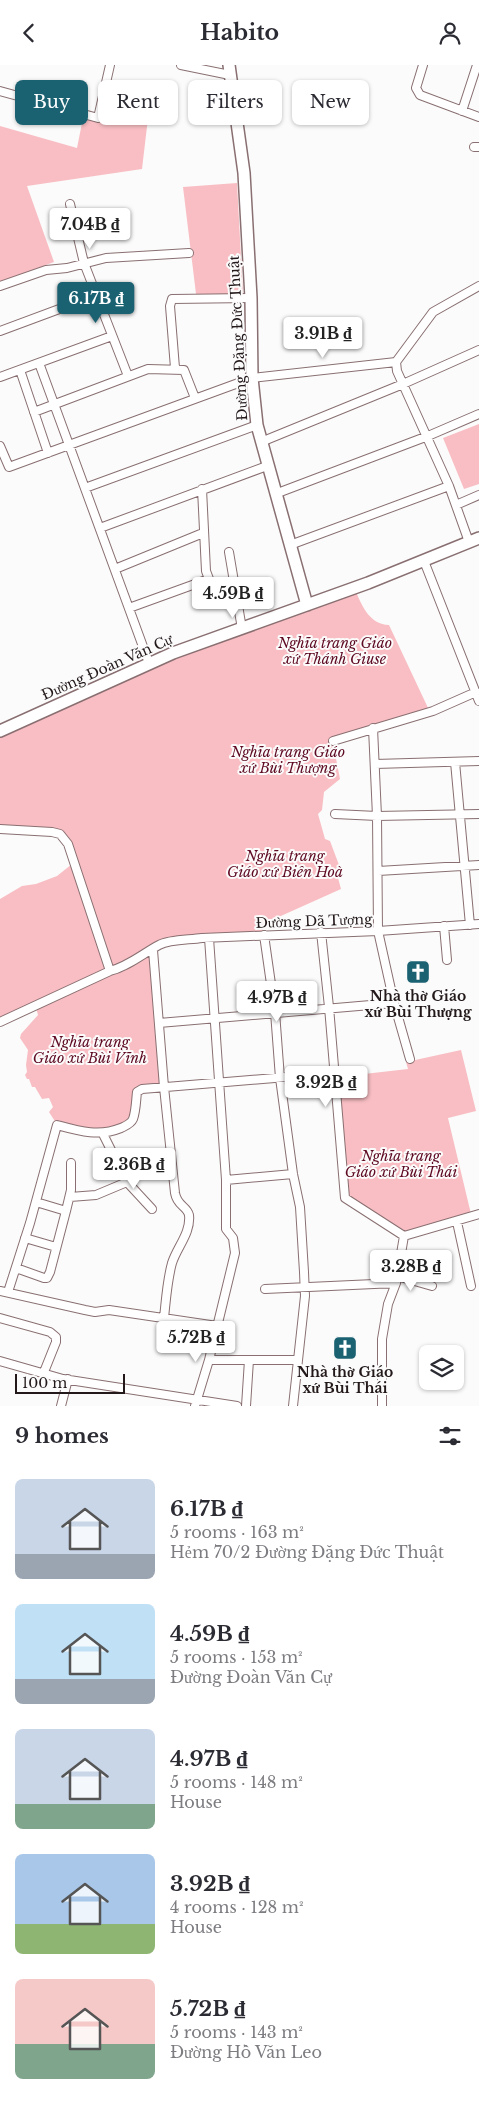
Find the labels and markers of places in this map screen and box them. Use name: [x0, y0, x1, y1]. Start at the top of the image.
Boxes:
pin: 7.04B ₫: [44, 207, 136, 250]
pin: 6.17B ₫: [50, 281, 142, 324]
pin: 3.91B ₫: [277, 317, 369, 359]
pin: 4.59B ₫: [187, 577, 279, 619]
church icon: Nhà thờ Giáo xứ Bùi Thượng: [405, 959, 431, 985]
pin: 4.97B ₫: [231, 981, 323, 1023]
place label: Nhà thờ Giáo xứ Bùi Thượng: [364, 987, 472, 1021]
pin: 3.92B ₫: [280, 1065, 372, 1108]
pin: 2.36B ₫: [88, 1147, 180, 1190]
pin: 3.28B ₫: [365, 1249, 457, 1292]
pin: 5.72B ₫: [150, 1321, 242, 1363]
church icon: Nhà thờ Giáo xứ Bùi Thái: [332, 1335, 358, 1361]
place label: Nhà thờ Giáo xứ Bùi Thái: [297, 1363, 393, 1397]

